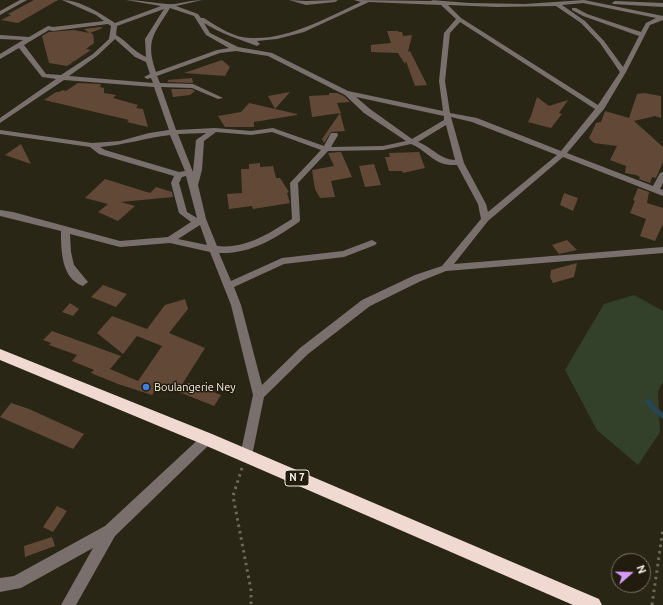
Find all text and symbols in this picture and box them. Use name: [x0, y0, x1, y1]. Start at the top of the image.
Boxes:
place label: Boulangerie Ney: [154, 380, 236, 394]
marker: Boulangerie Ney: [141, 382, 151, 392]
road number: N 7: [285, 470, 309, 486]
north arrow: [611, 553, 651, 593]
text: N: [634, 563, 648, 575]

